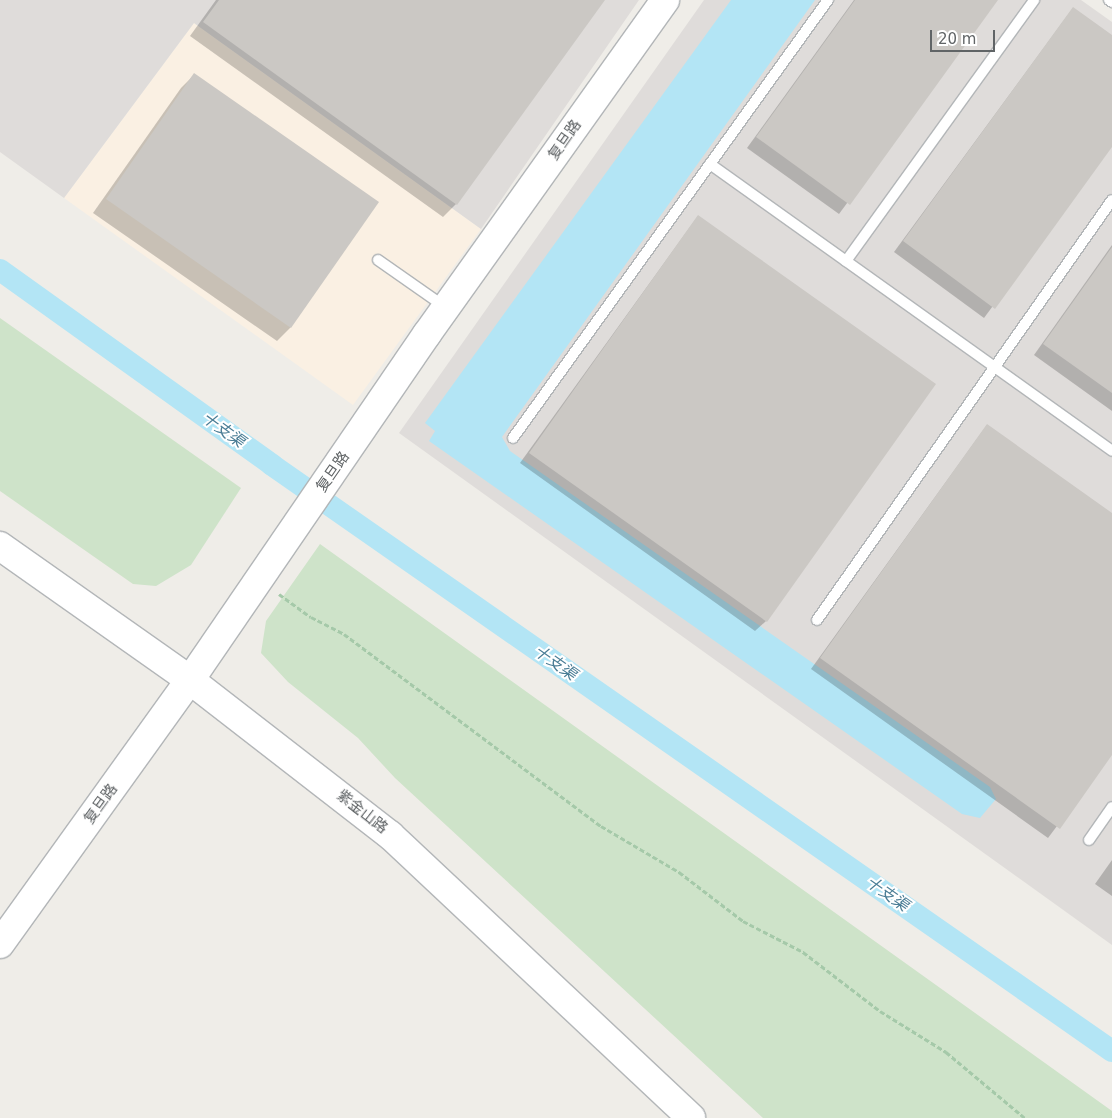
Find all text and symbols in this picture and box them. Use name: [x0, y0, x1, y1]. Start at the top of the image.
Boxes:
scale bar: [932, 20, 997, 52]
text: 20 m: [938, 30, 976, 48]
street label: 复旦路: [545, 116, 585, 164]
water label: 十支渠: [198, 408, 248, 452]
street label: 复旦路: [313, 448, 353, 496]
water label: 十支渠: [530, 641, 580, 685]
street label: 复旦路: [80, 781, 122, 827]
street label: 紫金山路: [333, 786, 391, 838]
water label: 十支渠: [862, 872, 912, 916]

